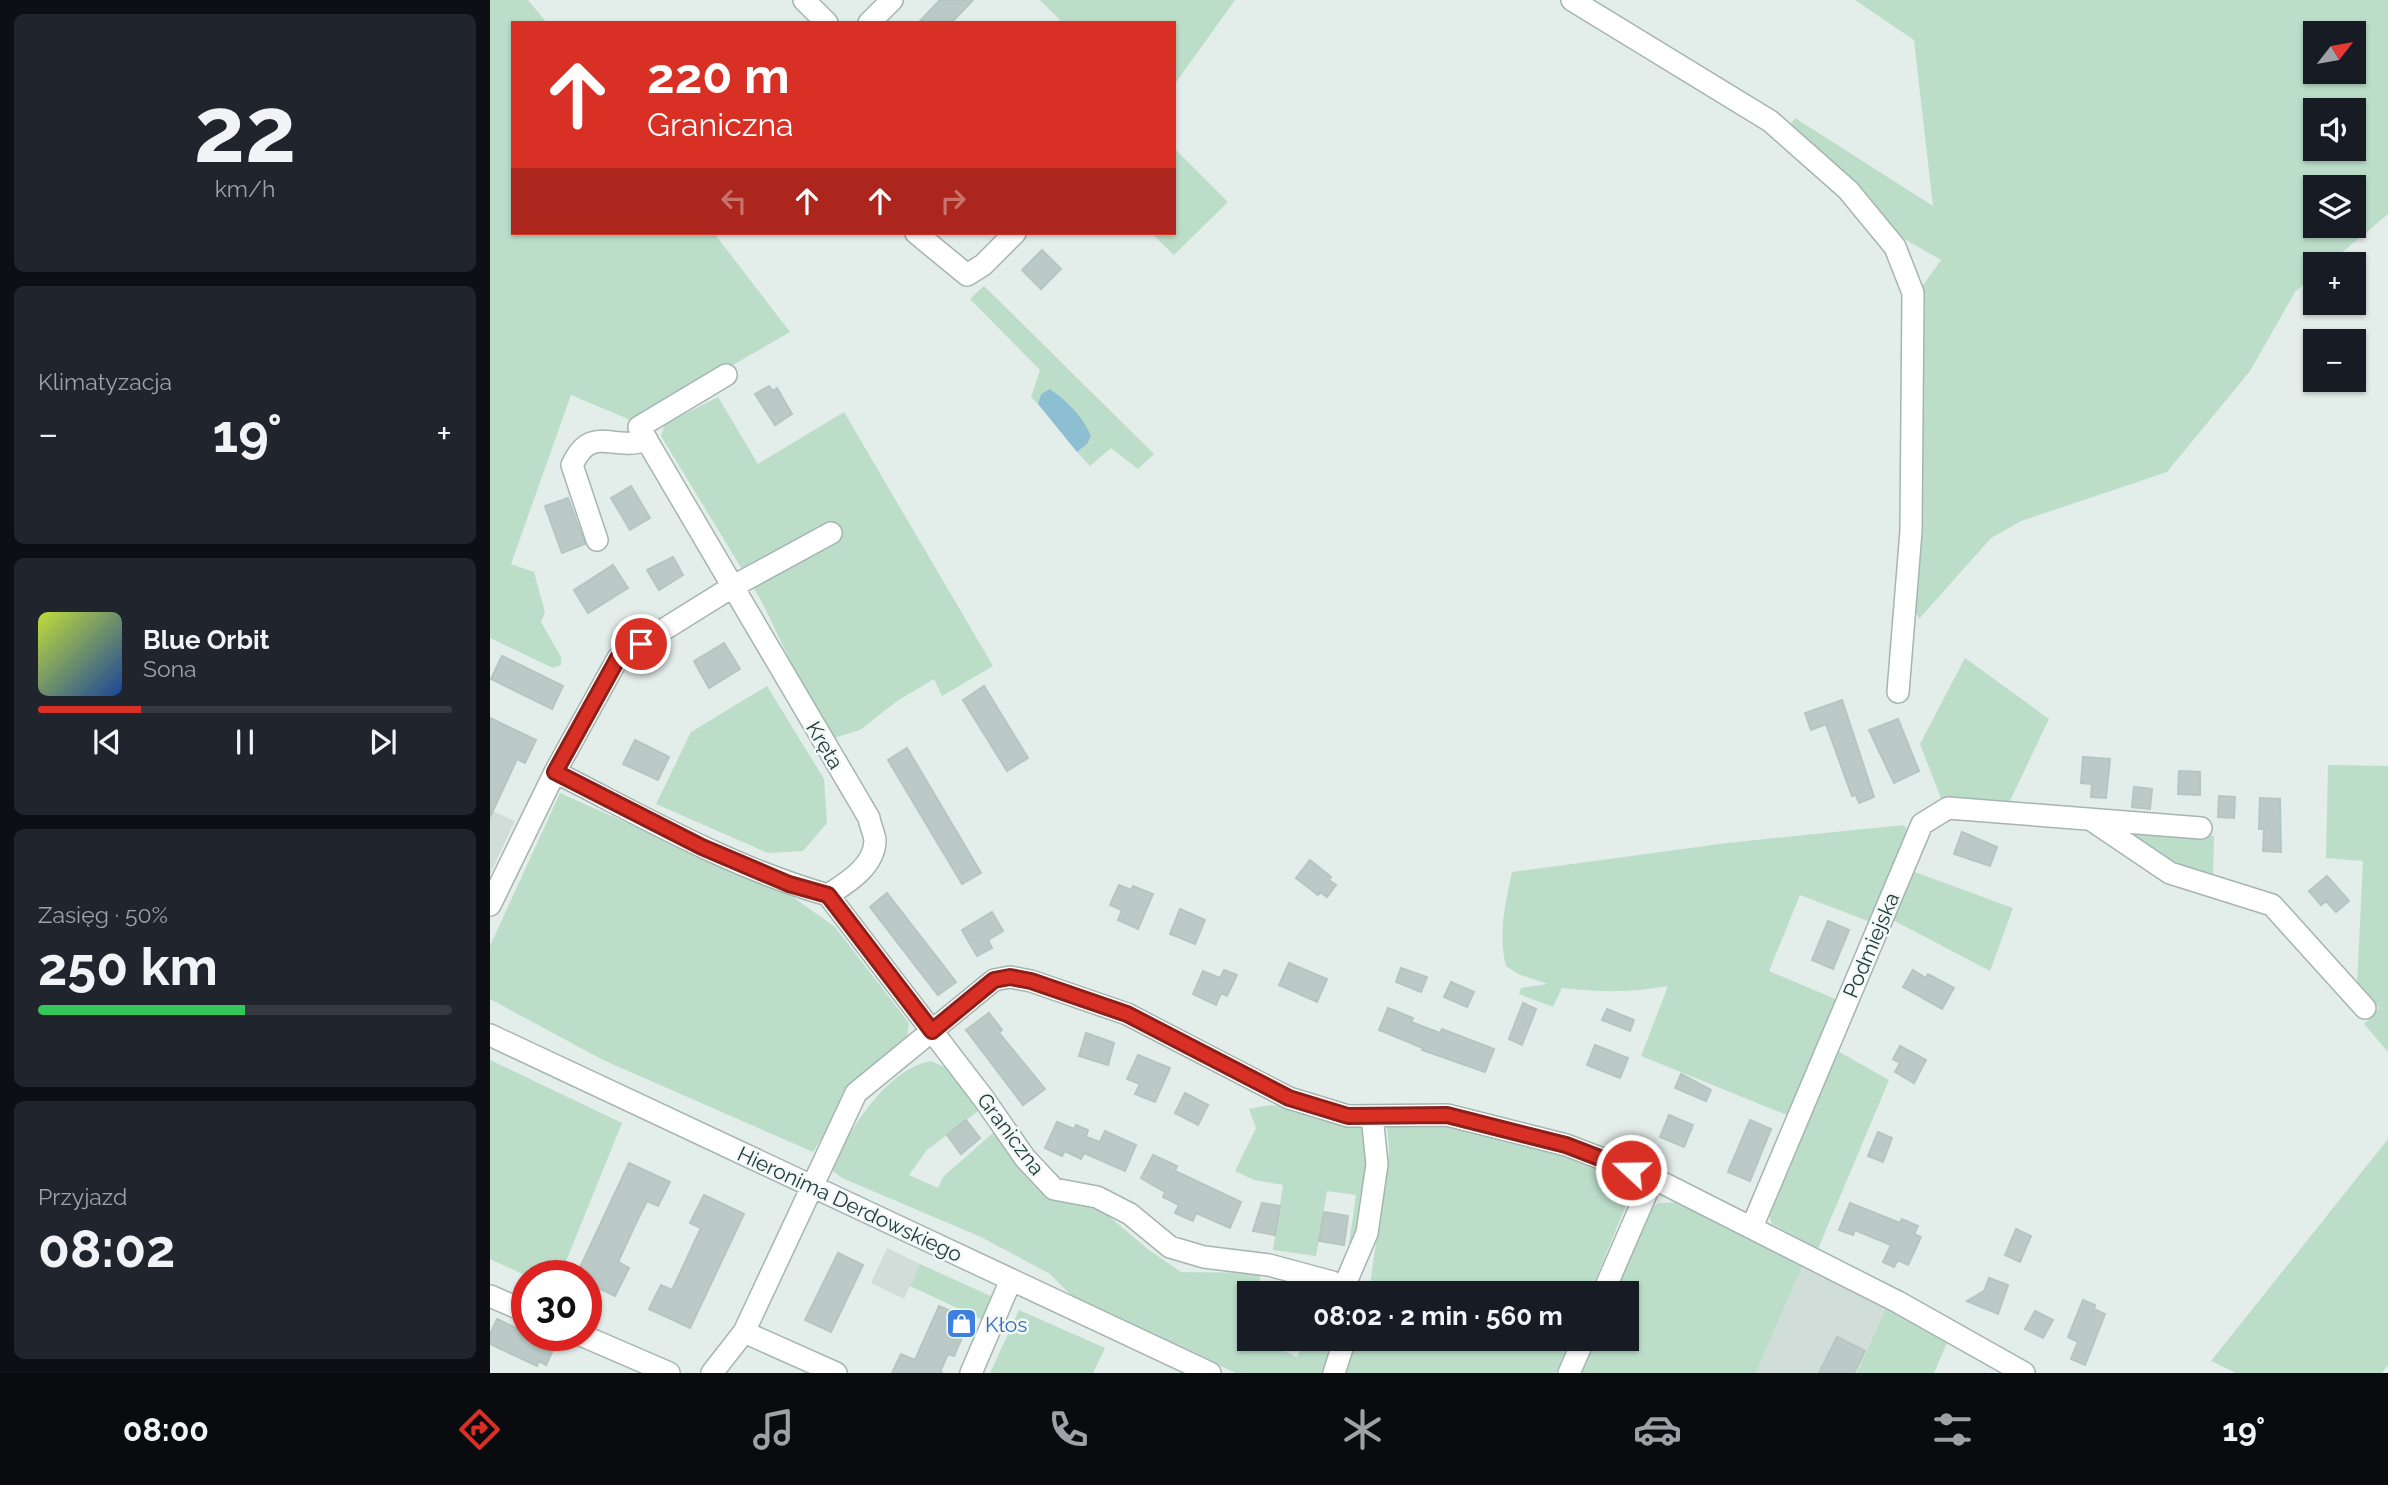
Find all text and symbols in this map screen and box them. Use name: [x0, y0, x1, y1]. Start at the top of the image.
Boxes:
north arrow: [2303, 21, 2366, 84]
map controls: [2303, 21, 2366, 392]
text: 220 m: [647, 47, 790, 104]
icon: ahead: [532, 49, 623, 140]
text: 22: [194, 76, 296, 183]
button: sound: [2303, 98, 2366, 161]
text: Graniczna: [647, 106, 794, 143]
text: km/h: [215, 175, 275, 202]
button: layers: [2303, 175, 2366, 238]
icon: left: [715, 182, 753, 220]
icon: ahead: [788, 182, 826, 220]
icon: ahead: [861, 182, 899, 220]
icon: right: [934, 182, 972, 220]
button: +: [2303, 252, 2366, 315]
button: −: [2303, 329, 2366, 392]
text: Klimatyzacja: [38, 368, 172, 395]
text: 19°: [213, 403, 282, 464]
text: −: [38, 411, 58, 456]
text: +: [436, 411, 452, 456]
pin: [611, 614, 671, 674]
text: Blue Orbit: [143, 625, 270, 655]
icon: arrive: [622, 625, 660, 663]
text: Sona: [143, 655, 197, 682]
street label: Kręta: [801, 717, 849, 773]
icon: previous: [88, 723, 126, 761]
icon: pause: [226, 723, 264, 761]
icon: next: [364, 723, 402, 761]
street label: Podmiejska: [1838, 889, 1904, 1001]
text: Zasięg · 50%: [38, 901, 168, 928]
text: 250 km: [38, 936, 218, 997]
street label: Graniczna: [972, 1088, 1050, 1180]
position arrow: [1594, 1133, 1668, 1207]
street label: Hieronima Derdowskiego: [734, 1141, 966, 1267]
text: Przyjazd: [38, 1183, 127, 1210]
text: 08:02: [38, 1218, 175, 1279]
speed limit sign: 30: [511, 1260, 602, 1351]
text: 08:02 · 2 min · 560 m: [1313, 1301, 1563, 1331]
shop icon: Kłos: [945, 1307, 979, 1341]
place label: Kłos: [985, 1312, 1027, 1337]
icon: directions: [455, 1405, 504, 1454]
icon: music: [749, 1405, 798, 1454]
icon: phone: [1044, 1405, 1093, 1454]
icon: climate: [1338, 1405, 1387, 1454]
icon: car: [1633, 1405, 1682, 1454]
icon: filters: [1928, 1405, 1977, 1454]
text: 08:00: [123, 1411, 209, 1448]
text: 19°: [2222, 1411, 2265, 1448]

